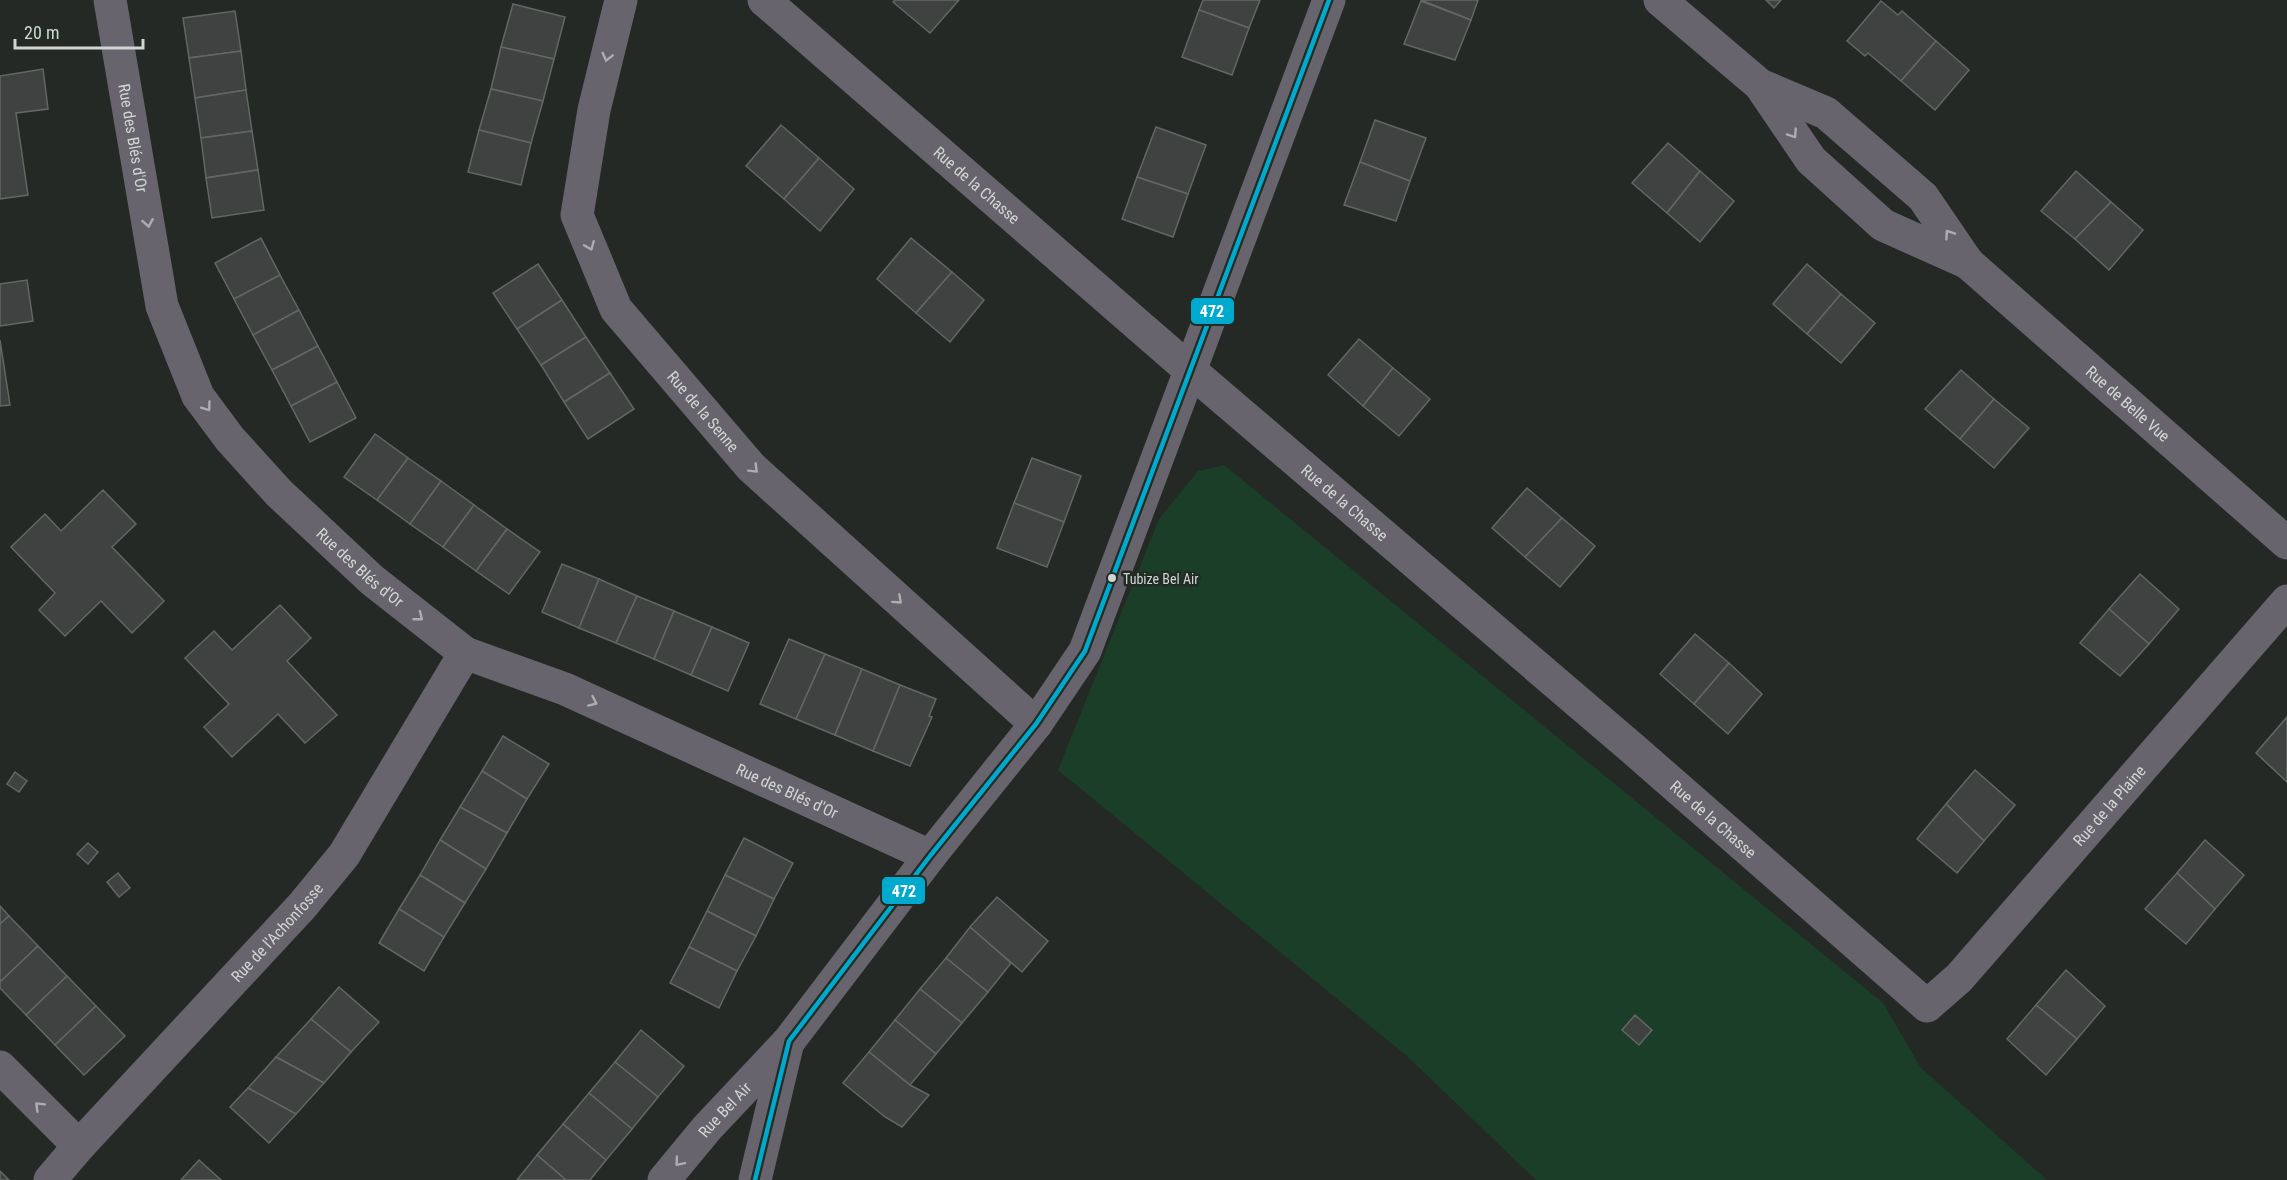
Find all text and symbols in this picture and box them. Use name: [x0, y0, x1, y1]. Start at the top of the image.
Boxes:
scale bar: [15, 12, 142, 50]
text: 20 m: [24, 22, 59, 43]
one-way arrow: [601, 52, 614, 62]
street label: Rue des Blés d'Or: [114, 82, 152, 194]
one-way arrow: [1786, 127, 1797, 138]
street label: Rue de la Chasse: [930, 143, 1024, 228]
one-way arrow: [141, 218, 154, 228]
one-way arrow: [1945, 230, 1956, 241]
one-way arrow: [583, 240, 595, 251]
line badge: 472: [1190, 297, 1235, 325]
text: 472: [1200, 302, 1224, 321]
street label: Rue de Belle Vue: [2082, 362, 2174, 446]
street label: Rue de la Senne: [663, 367, 743, 456]
one-way arrow: [200, 401, 211, 412]
street label: Rue de la Chasse: [1297, 461, 1392, 545]
one-way arrow: [747, 462, 757, 473]
street label: Rue des Blés d'Or: [312, 524, 407, 611]
place label: Tubize Bel Air: [1123, 571, 1199, 587]
marker: Tubize Bel Air: [1106, 572, 1118, 584]
one-way arrow: [892, 593, 902, 604]
one-way arrow: [413, 610, 424, 621]
one-way arrow: [586, 695, 597, 707]
street label: Rue des Blés d'Or: [733, 760, 841, 823]
street label: Rue de la Plaine: [2069, 762, 2150, 850]
street label: Rue de la Chasse: [1666, 777, 1760, 862]
line badge: 472: [881, 876, 926, 905]
street label: Rue de l'Achonfosse: [227, 879, 327, 986]
text: 472: [892, 882, 916, 901]
street label: Rue Bel Air: [694, 1078, 755, 1141]
one-way arrow: [36, 1103, 47, 1114]
one-way arrow: [675, 1155, 686, 1166]

